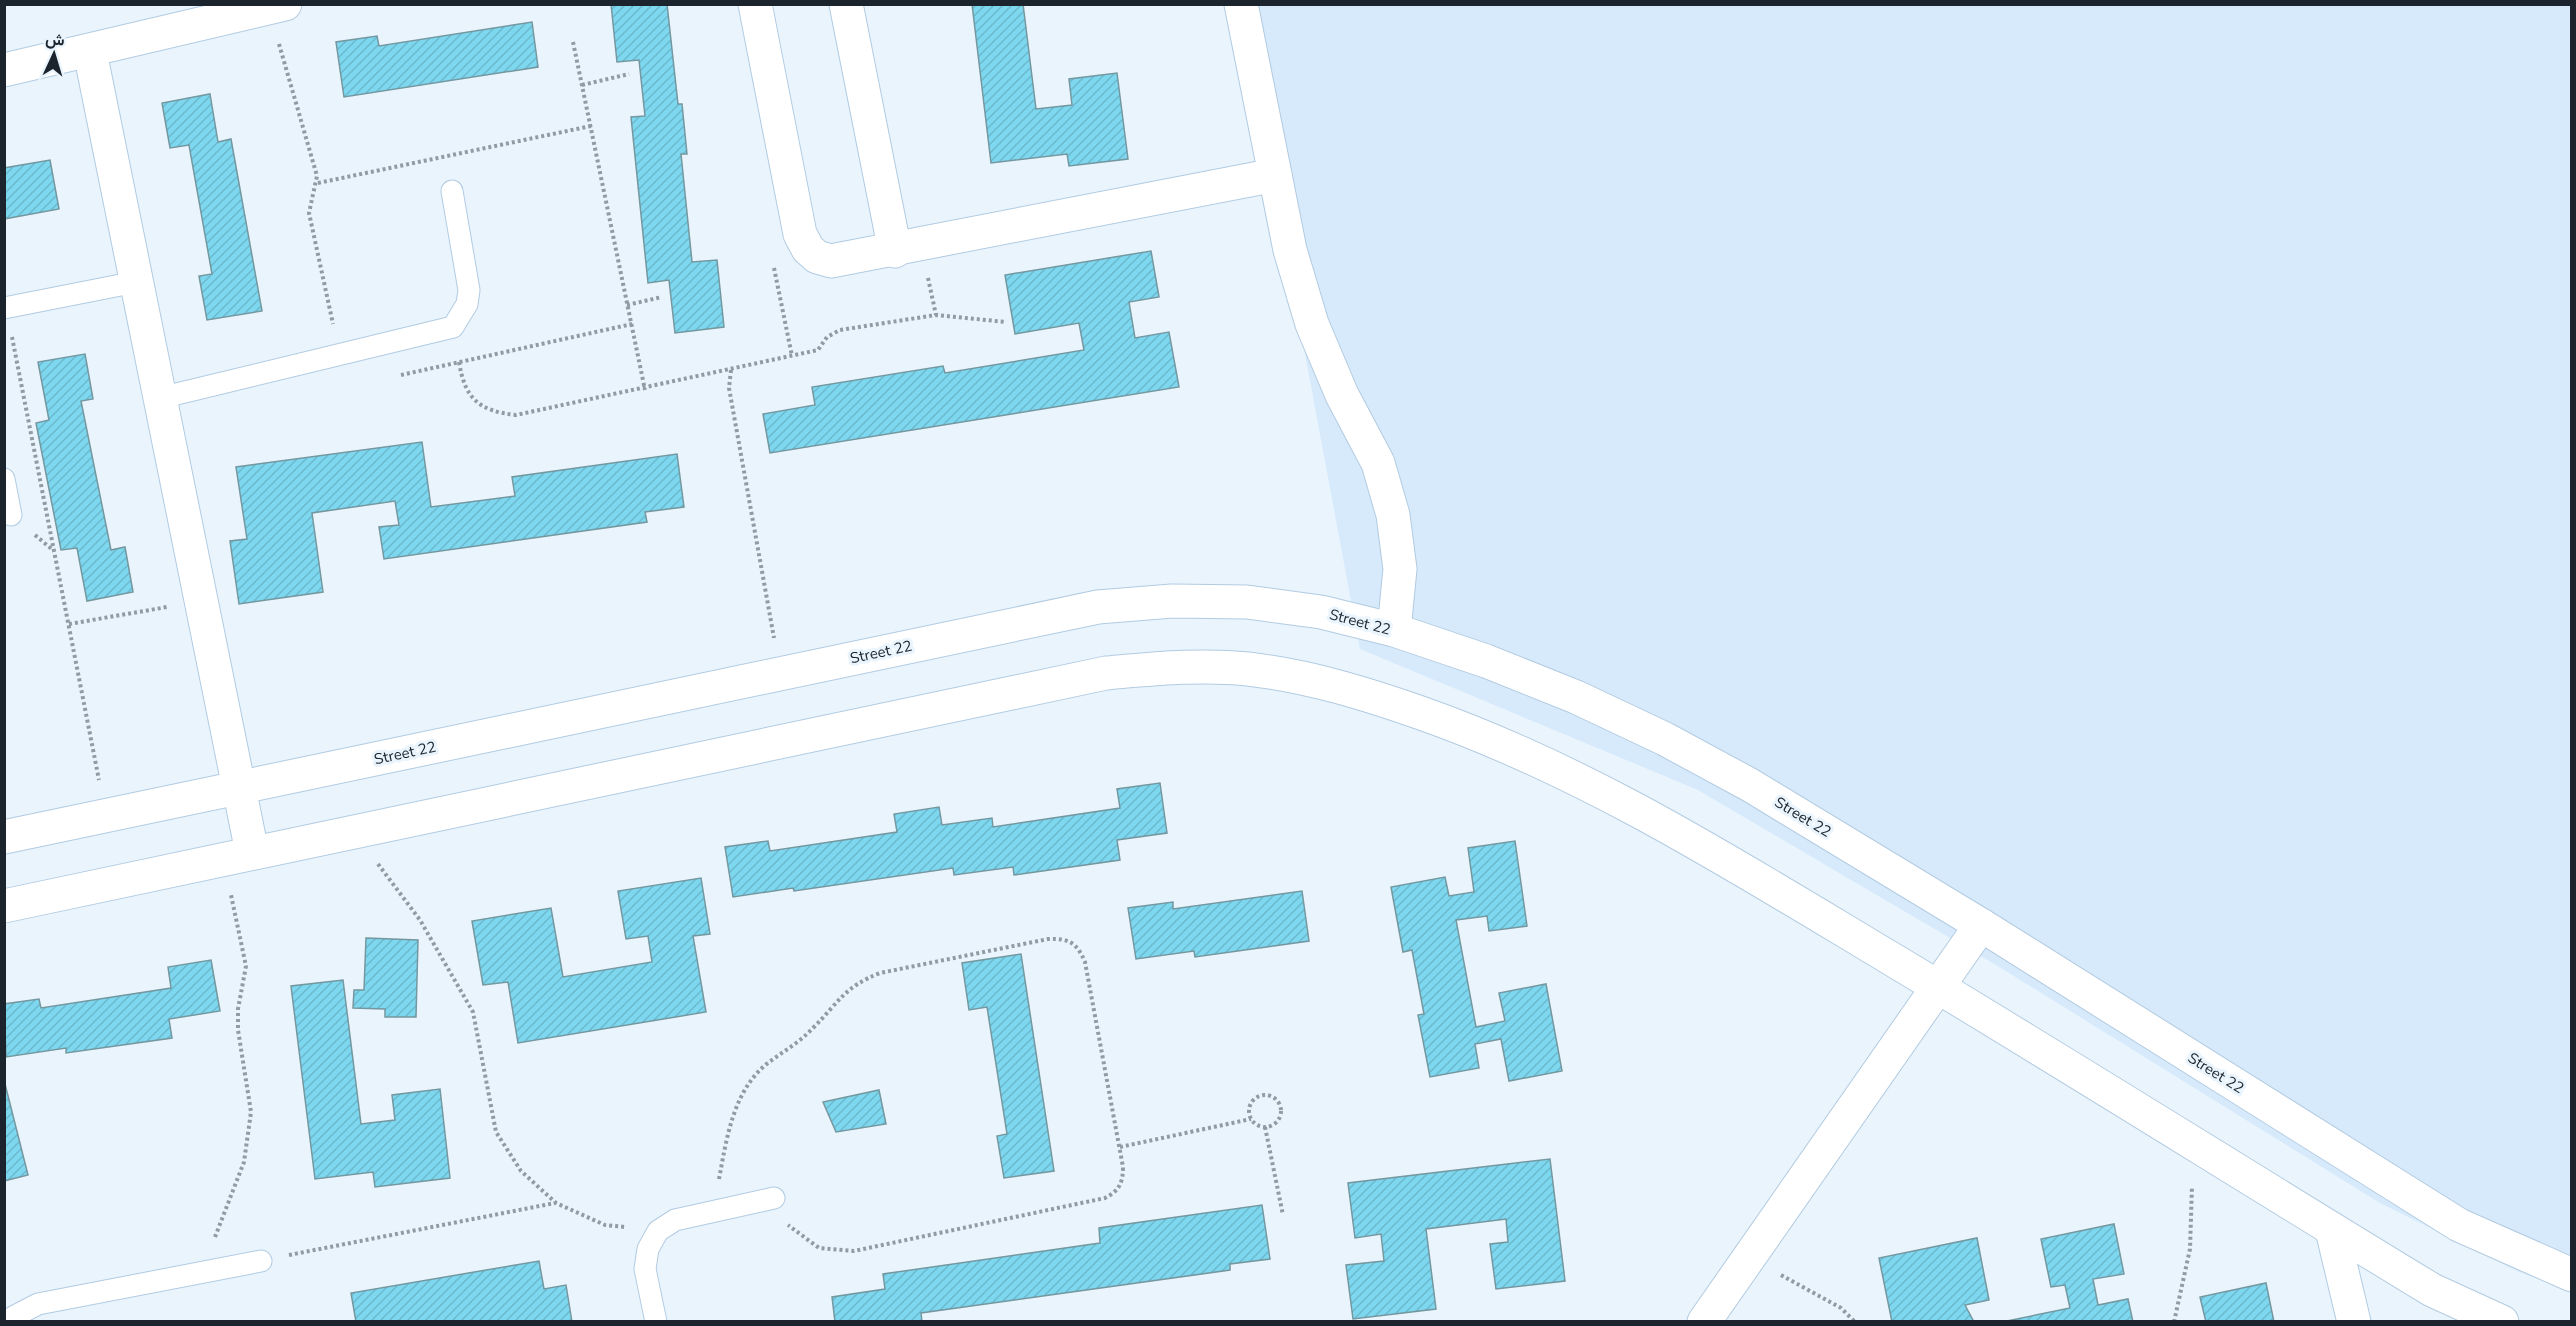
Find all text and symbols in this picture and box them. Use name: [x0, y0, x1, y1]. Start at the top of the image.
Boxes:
north arrow: [24, 24, 84, 84]
text: ش: [45, 28, 65, 52]
street label: Street 22: [1327, 604, 1393, 640]
street label: Street 22: [848, 636, 914, 668]
street label: Street 22: [372, 737, 438, 769]
street label: Street 22: [1771, 792, 1835, 842]
street label: Street 22: [2184, 1048, 2248, 1098]

